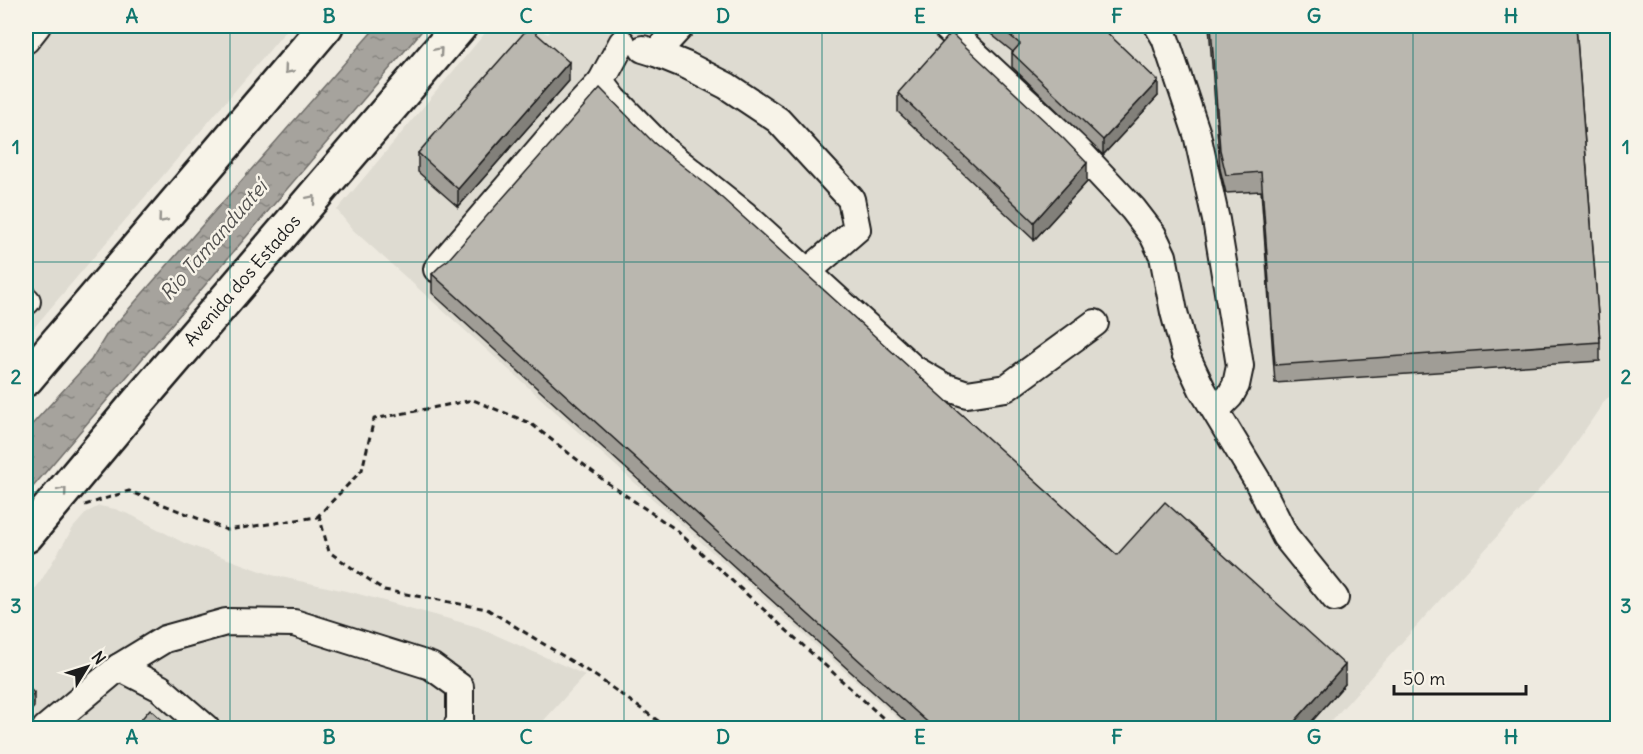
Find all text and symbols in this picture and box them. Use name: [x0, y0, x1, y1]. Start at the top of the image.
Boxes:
text: A: [126, 3, 139, 28]
text: B: [322, 3, 336, 28]
text: C: [519, 3, 533, 28]
text: D: [716, 3, 730, 28]
text: E: [914, 3, 926, 28]
text: F: [1111, 3, 1123, 28]
text: G: [1307, 3, 1321, 28]
text: H: [1504, 3, 1518, 28]
one-way arrow: [431, 47, 442, 58]
one-way arrow: [284, 63, 295, 74]
text: 1: [12, 134, 20, 159]
text: 1: [1622, 134, 1630, 159]
water label: Rio Tamanduateí: [154, 172, 274, 305]
one-way arrow: [304, 195, 315, 206]
street label: Avenida dos Estados: [179, 210, 305, 350]
one-way arrow: [158, 212, 169, 223]
text: 2: [11, 364, 22, 389]
text: 2: [1621, 364, 1632, 389]
one-way arrow: [56, 487, 67, 498]
text: 3: [10, 593, 22, 618]
text: 3: [1620, 593, 1632, 618]
north arrow: [57, 637, 117, 697]
text: N: [88, 647, 110, 668]
scale bar: [1394, 658, 1526, 696]
text: 50 m: [1403, 667, 1445, 690]
text: A: [126, 724, 139, 749]
text: B: [322, 724, 336, 749]
text: C: [519, 724, 533, 749]
text: D: [716, 724, 730, 749]
text: E: [914, 724, 926, 749]
text: F: [1111, 724, 1123, 749]
text: G: [1307, 724, 1321, 749]
text: H: [1504, 724, 1518, 749]

